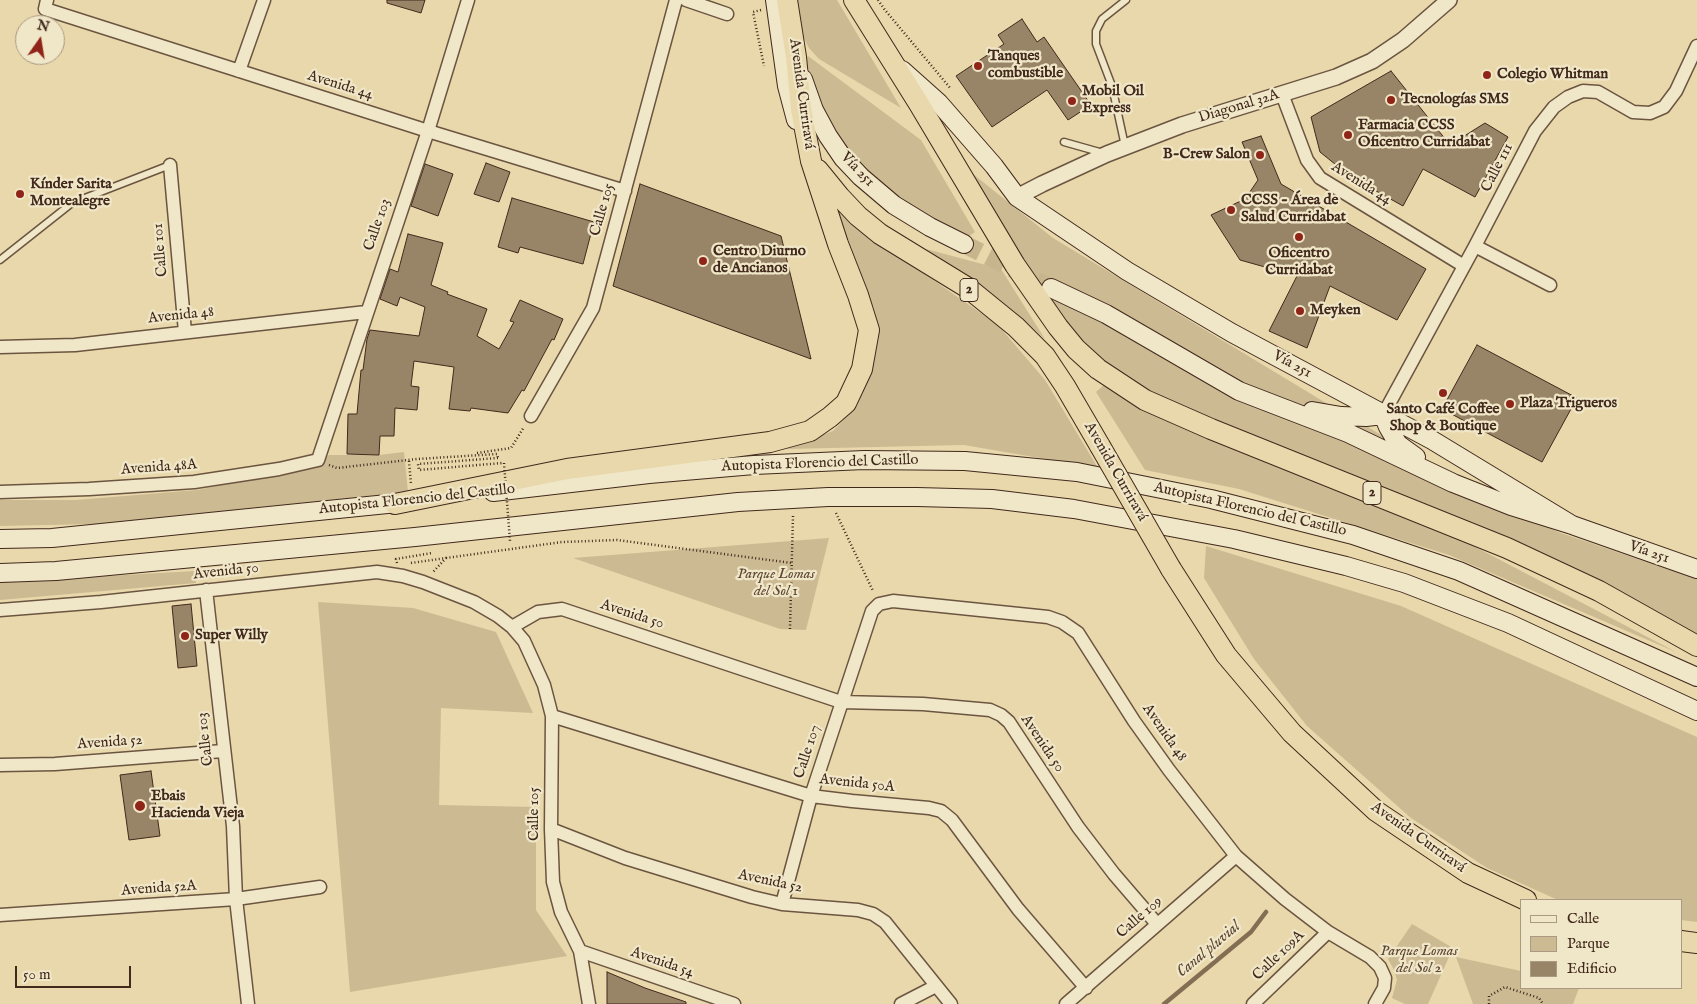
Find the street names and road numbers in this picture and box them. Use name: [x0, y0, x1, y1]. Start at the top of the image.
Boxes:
street label: Avenida Curriravá: [784, 38, 818, 150]
street label: Avenida 44: [305, 67, 375, 105]
street label: Diagonal 32A: [1197, 86, 1281, 128]
street label: Calle 111: [1478, 141, 1518, 195]
street label: Vía 251: [836, 149, 878, 191]
street label: Avenida 44: [1328, 158, 1394, 210]
street label: Calle 105: [587, 182, 619, 238]
street label: Calle 103: [361, 197, 395, 253]
street label: Calle 101: [150, 222, 172, 278]
road number: 2: [960, 278, 978, 302]
street label: Avenida 48: [147, 304, 215, 328]
street label: Vía 251: [1270, 347, 1314, 383]
street label: Avenida Curriravá: [1079, 419, 1151, 525]
street label: Autopista Florencio del Castillo: [721, 452, 919, 476]
street label: Avenida 48A: [120, 456, 198, 480]
street label: Autopista Florencio del Castillo: [1152, 479, 1348, 541]
street label: Autopista Florencio del Castillo: [318, 481, 516, 519]
road number: 2: [1363, 482, 1381, 504]
street label: Vía 251: [1627, 538, 1671, 568]
street label: Avenida 50: [192, 560, 260, 584]
street label: Avenida 50: [598, 596, 666, 634]
street label: Avenida 48: [1138, 701, 1190, 765]
street label: Calle 103: [194, 711, 218, 767]
street label: Avenida 50: [1016, 712, 1068, 776]
street label: Calle 107: [791, 723, 825, 781]
street label: Avenida 52: [77, 732, 143, 754]
street label: Avenida 50A: [818, 771, 896, 797]
street label: Calle 105: [526, 787, 544, 841]
street label: Avenida Curriravá: [1367, 799, 1469, 877]
street label: Avenida 52: [736, 866, 804, 898]
street label: Avenida 52A: [121, 877, 197, 901]
street label: Calle 109: [1113, 893, 1167, 943]
street label: Calle 109A: [1249, 927, 1309, 985]
street label: Avenida 54: [628, 944, 696, 982]

